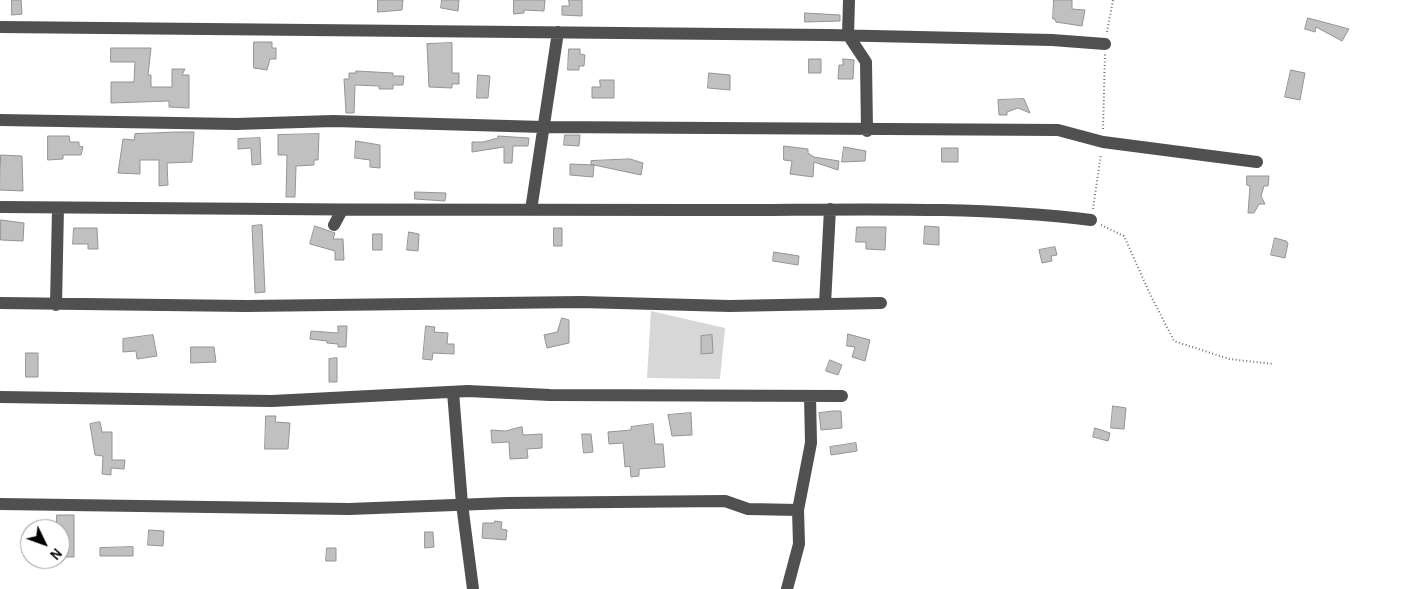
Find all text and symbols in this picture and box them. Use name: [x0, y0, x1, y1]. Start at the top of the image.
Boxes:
north arrow: [20, 519, 70, 569]
text: N: [47, 545, 64, 562]

